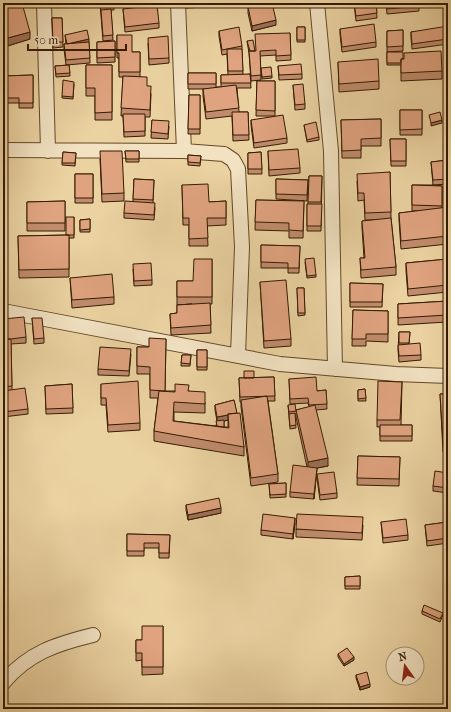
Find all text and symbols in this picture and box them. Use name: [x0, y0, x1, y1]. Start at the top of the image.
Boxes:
scale bar: [28, 26, 126, 52]
text: 50 m: [34, 33, 58, 47]
north arrow: [385, 646, 425, 686]
text: N: [397, 649, 409, 664]

